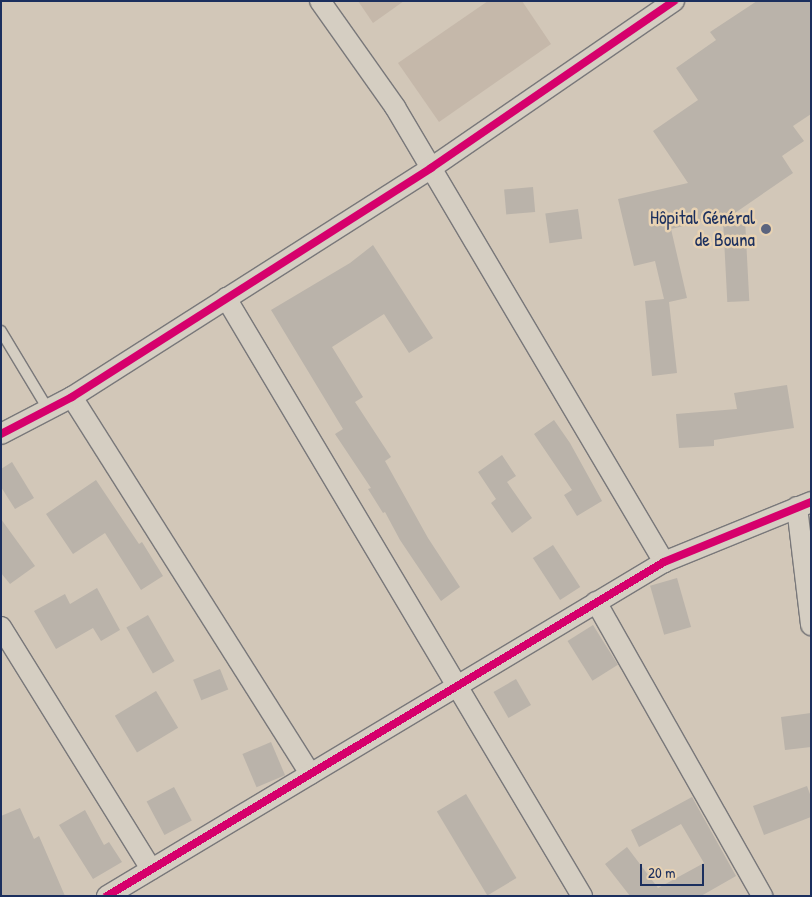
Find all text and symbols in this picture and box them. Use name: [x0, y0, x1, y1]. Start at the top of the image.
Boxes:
place label: Hôpital Général de Bouna: [650, 207, 755, 251]
marker: Hôpital Général de Bouna: [759, 222, 773, 236]
scale bar: [642, 854, 706, 886]
text: 20 m: [648, 862, 675, 883]

